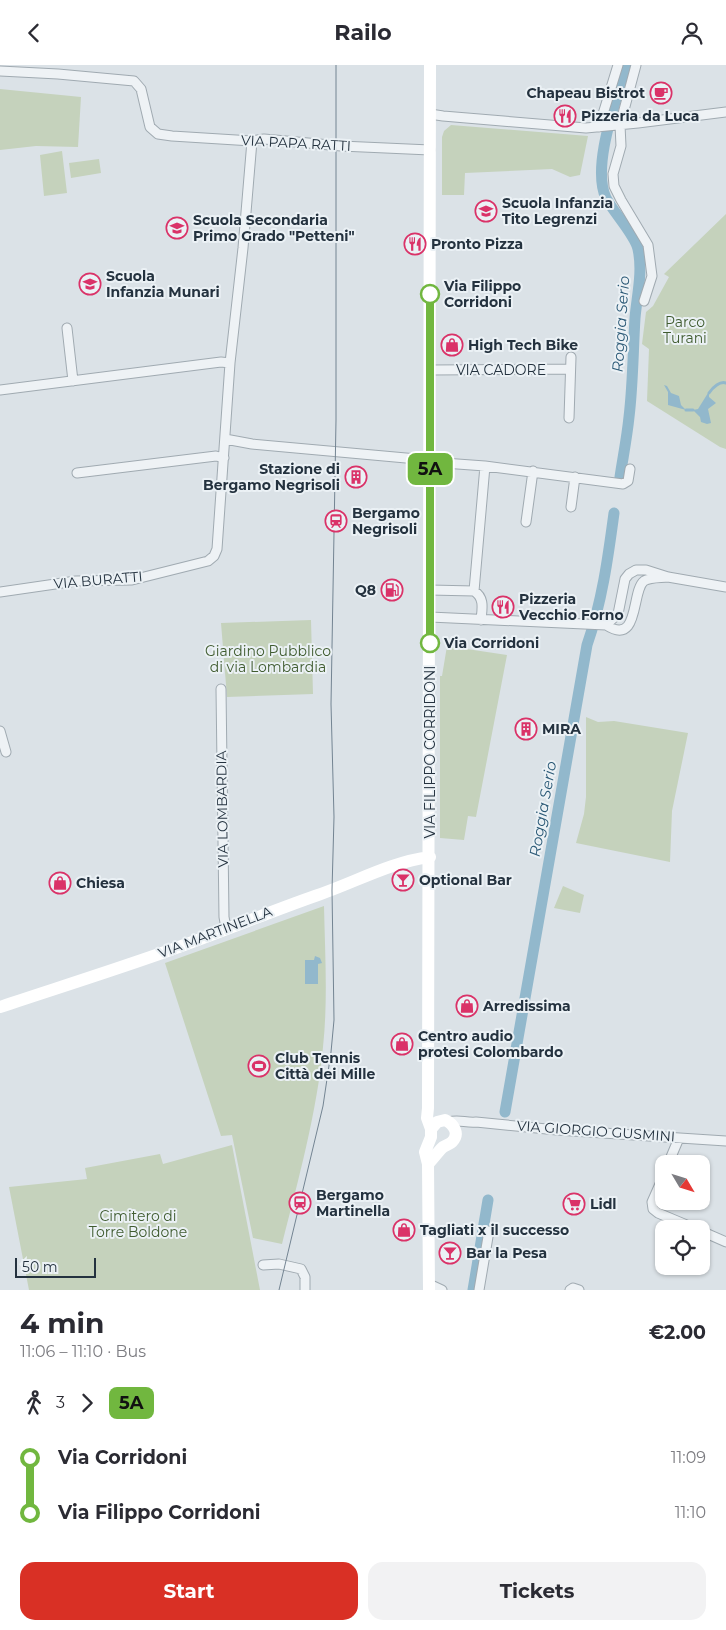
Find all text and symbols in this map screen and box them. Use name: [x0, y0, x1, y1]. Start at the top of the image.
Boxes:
icon: back: [20, 19, 48, 47]
text: Railo: [334, 19, 392, 46]
icon: person: [678, 19, 706, 47]
cafe icon: Chapeau Bistrot: [649, 81, 673, 105]
place label: Chapeau Bistrot: [526, 84, 645, 102]
restaurant icon: Pizzeria da Luca: [553, 104, 577, 128]
place label: Pizzeria da Luca: [581, 107, 699, 125]
street label: VIA PAPA RATTI: [241, 131, 351, 155]
place label: Scuola Infanzia Tito Legrenzi: [502, 194, 613, 228]
school or university icon: Scuola Infanzia Tito Legrenzi: [474, 199, 498, 223]
place label: Scuola Secondaria Primo Grado "Petteni": [193, 211, 355, 245]
school or university icon: Scuola Secondaria Primo Grado "Petteni": [165, 216, 189, 240]
restaurant icon: Pronto Pizza: [403, 232, 427, 256]
place label: Pronto Pizza: [431, 235, 523, 253]
place label: Scuola Infanzia Munari: [106, 267, 220, 301]
school or university icon: Scuola Infanzia Munari: [78, 272, 102, 296]
water label: Roggia Serio: [608, 275, 633, 373]
place label: Via Filippo Corridoni: [443, 277, 521, 311]
marker: Via Filippo Corridoni: [420, 284, 440, 304]
park label: Parco Turani: [663, 313, 707, 347]
shop icon: High Tech Bike: [440, 333, 464, 357]
place label: High Tech Bike: [468, 336, 578, 354]
street label: VIA CADORE: [456, 361, 546, 379]
line badge: 5A: [408, 453, 452, 485]
text: 5A: [418, 458, 442, 480]
place label: Stazione di Bergamo Negrisoli: [203, 460, 340, 494]
building icon: Stazione di Bergamo Negrisoli: [344, 465, 368, 489]
place label: Bergamo Negrisoli: [352, 504, 420, 538]
station icon: Bergamo Negrisoli: [324, 509, 348, 533]
street label: VIA BURATTI: [53, 567, 143, 593]
fuel station icon: Q8: [380, 578, 404, 602]
place label: Q8: [355, 581, 376, 599]
place label: Pizzeria Vecchio Forno: [518, 590, 624, 624]
restaurant icon: Pizzeria Vecchio Forno: [491, 595, 515, 619]
marker: Via Corridoni: [420, 633, 440, 653]
place label: Via Corridoni: [443, 634, 539, 652]
park label: Giardino Pubblico di via Lombardia: [205, 642, 331, 676]
street label: VIA FILIPPO CORRIDONI: [421, 665, 439, 839]
building icon: MIRA: [514, 717, 538, 741]
place label: MIRA: [542, 720, 581, 738]
street label: VIA LOMBARDIA: [212, 749, 232, 868]
water label: Roggia Serio: [525, 760, 560, 858]
bar icon: Optional Bar: [391, 868, 415, 892]
shop icon: Chiesa: [48, 871, 72, 895]
place label: Optional Bar: [419, 871, 512, 889]
place label: Chiesa: [76, 874, 125, 892]
street label: VIA MARTINELLA: [156, 902, 275, 962]
shop icon: Arredissima: [455, 994, 479, 1018]
place label: Arredissima: [482, 997, 571, 1015]
place label: Centro audio protesi Colombardo: [418, 1027, 563, 1061]
shop icon: Centro audio protesi Colombardo: [390, 1032, 414, 1056]
place label: Club Tennis Città dei Mille: [275, 1049, 375, 1083]
sports icon: Club Tennis Città dei Mille: [247, 1054, 271, 1078]
street label: VIA GIORGIO GUSMINI: [516, 1116, 676, 1146]
north arrow: [655, 1155, 710, 1210]
map controls: [655, 1155, 710, 1275]
place label: Bergamo Martinella: [316, 1186, 390, 1220]
station icon: Bergamo Martinella: [288, 1191, 312, 1215]
supermarket icon: Lidl: [562, 1192, 586, 1216]
place label: Lidl: [590, 1195, 617, 1213]
park label: Cimitero di Torre Boldone: [89, 1207, 187, 1241]
shop icon: Tagliati x il successo: [392, 1218, 416, 1242]
button: locate: [655, 1220, 710, 1275]
place label: Tagliati x il successo: [420, 1221, 569, 1239]
bar icon: Bar la Pesa: [438, 1241, 462, 1265]
place label: Bar la Pesa: [466, 1244, 547, 1262]
scale bar: [15, 1255, 96, 1278]
text: 50 m: [22, 1258, 58, 1276]
text: 4 min: [20, 1306, 104, 1340]
text: €2.00: [649, 1321, 706, 1344]
text: 11:06 – 11:10 · Bus: [20, 1342, 146, 1361]
icon: walk: [20, 1389, 48, 1417]
icon: forward: [73, 1389, 101, 1417]
text: 5A: [119, 1392, 144, 1414]
text: 3: [56, 1393, 65, 1412]
text: Via Corridoni: [58, 1446, 187, 1469]
text: 11:09: [671, 1448, 706, 1467]
text: Via Filippo Corridoni: [58, 1501, 260, 1524]
text: 11:10: [675, 1503, 706, 1522]
button: Start: [20, 1562, 358, 1620]
button: Tickets: [368, 1562, 706, 1620]

